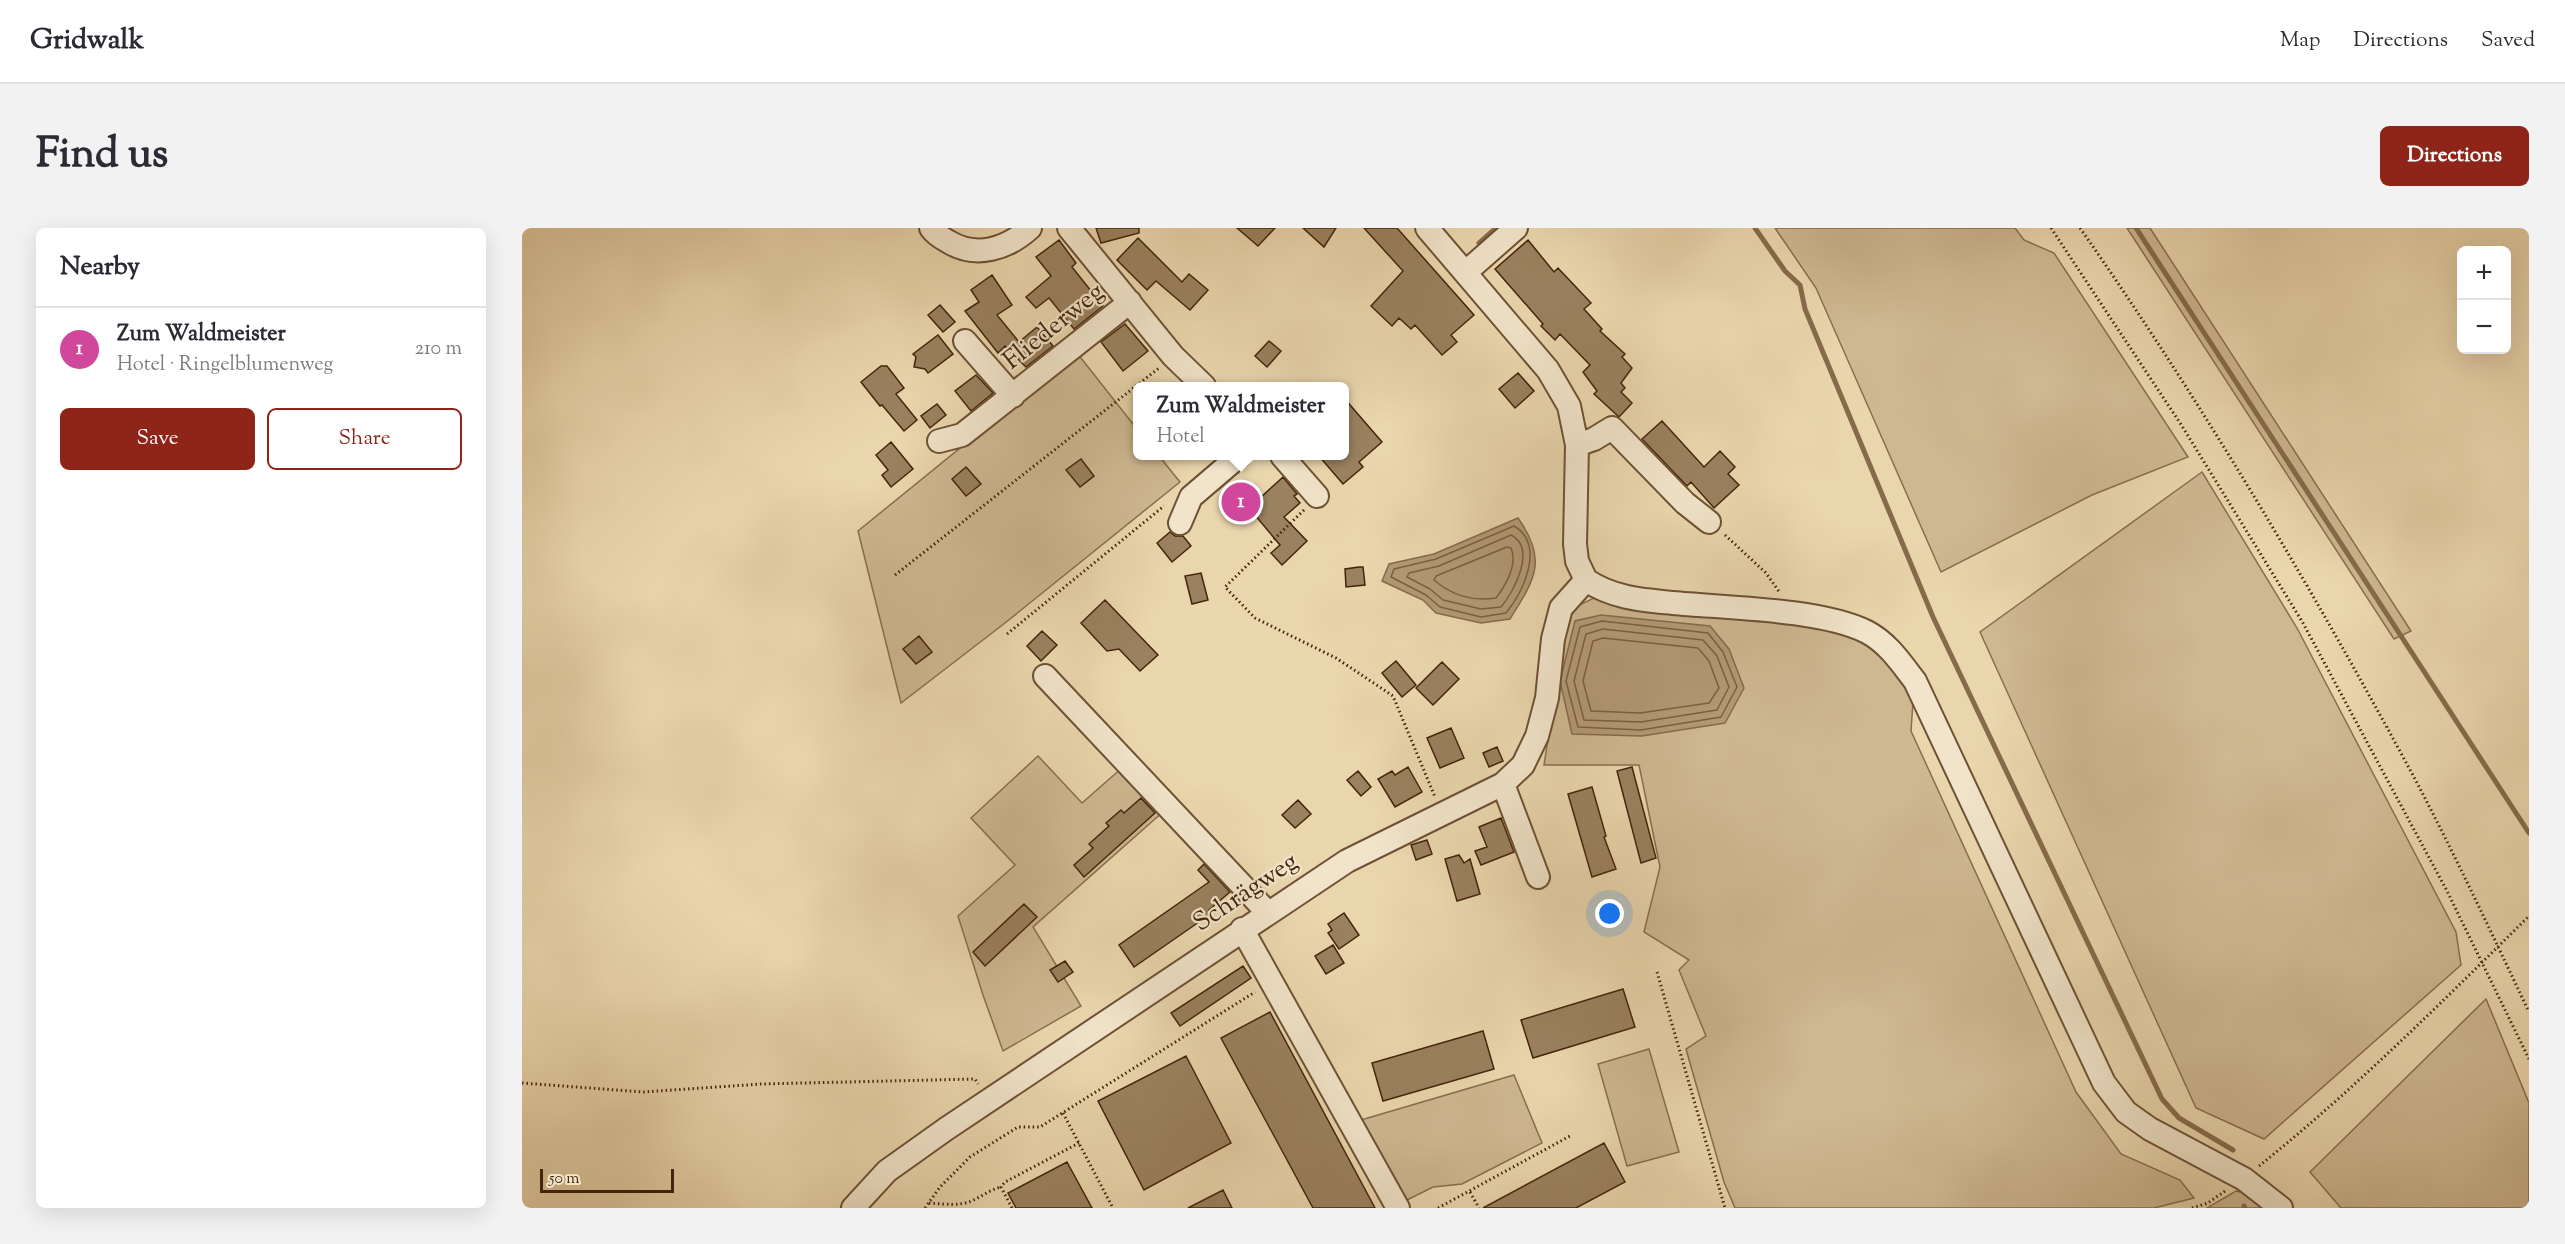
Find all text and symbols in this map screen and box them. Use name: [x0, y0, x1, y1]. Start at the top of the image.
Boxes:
text: Gridwalk: [30, 21, 144, 61]
text: Map: [2280, 26, 2320, 56]
text: Directions: [2353, 26, 2448, 56]
text: Saved: [2481, 26, 2535, 56]
text: Find us: [36, 126, 168, 186]
button: Directions: [2380, 126, 2529, 186]
map controls: [2457, 246, 2511, 354]
button: +: [2457, 246, 2511, 300]
text: Nearby: [60, 249, 140, 286]
street label: Fliederweg: [995, 275, 1113, 379]
button: −: [2457, 300, 2511, 354]
text: Zum Waldmeister: [117, 319, 286, 351]
text: 1: [76, 335, 83, 364]
text: 210 m: [415, 335, 462, 364]
text: Hotel · Ringelblumenweg: [117, 351, 333, 380]
popup: [1133, 382, 1349, 460]
text: Zum Waldmeister: [1157, 391, 1325, 423]
button: Save: [60, 408, 255, 470]
button: Share: [267, 408, 462, 470]
text: Hotel: [1157, 423, 1205, 452]
pin: 1: [1222, 480, 1260, 524]
street label: Schrägweg: [1186, 844, 1306, 942]
your location: [1595, 899, 1624, 928]
scale bar: [540, 1166, 674, 1194]
text: 50 m: [549, 1168, 580, 1191]

